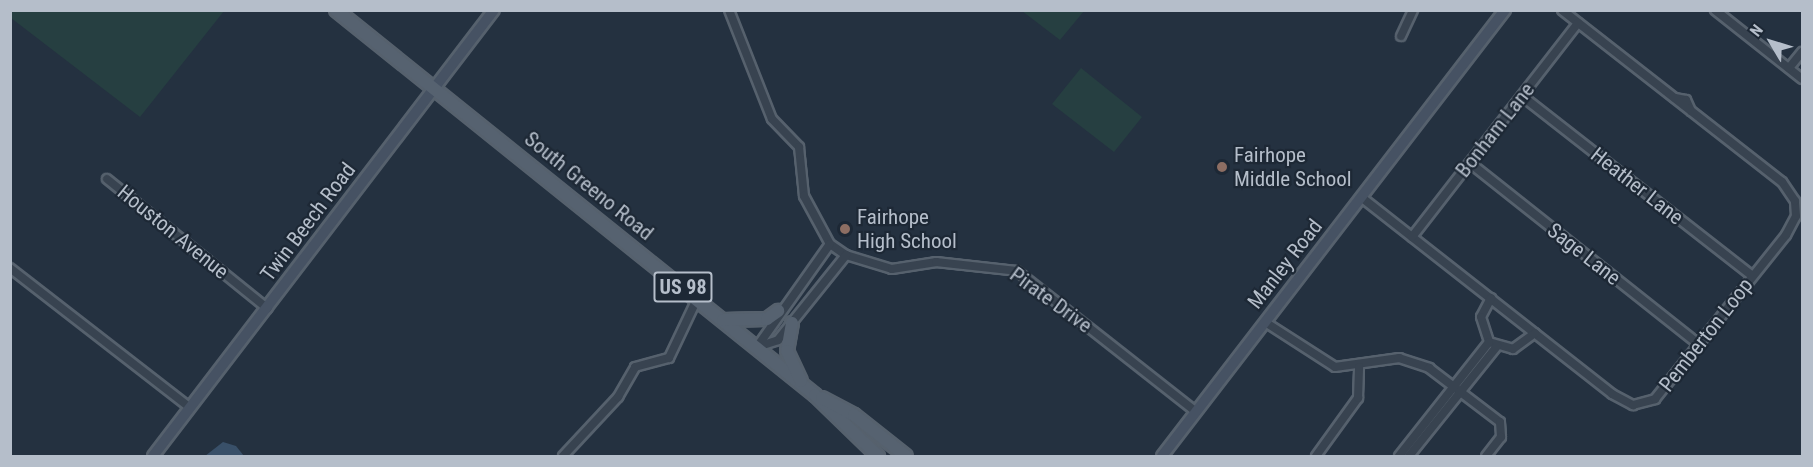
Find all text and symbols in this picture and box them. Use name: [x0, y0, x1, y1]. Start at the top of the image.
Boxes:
north arrow: [1741, 12, 1801, 72]
text: N: [1746, 21, 1767, 40]
street label: Bonham Lane: [1450, 78, 1540, 182]
street label: South Greeno Road: [519, 126, 659, 246]
place label: Fairhope Middle School: [1234, 142, 1352, 192]
street label: Heather Lane: [1586, 142, 1688, 230]
street label: Twin Beech Road: [255, 158, 361, 286]
marker: Fairhope Middle School: [1215, 160, 1229, 174]
street label: Houston Avenue: [113, 180, 233, 284]
place label: Fairhope High School: [857, 204, 957, 254]
street label: Manley Road: [1242, 214, 1328, 314]
street label: Sage Lane: [1542, 218, 1626, 290]
marker: Fairhope High School: [838, 222, 852, 236]
street label: Pirate Drive: [1005, 262, 1097, 338]
road number: US 98: [653, 270, 713, 304]
street label: Pemberton Loop: [1654, 273, 1758, 397]

